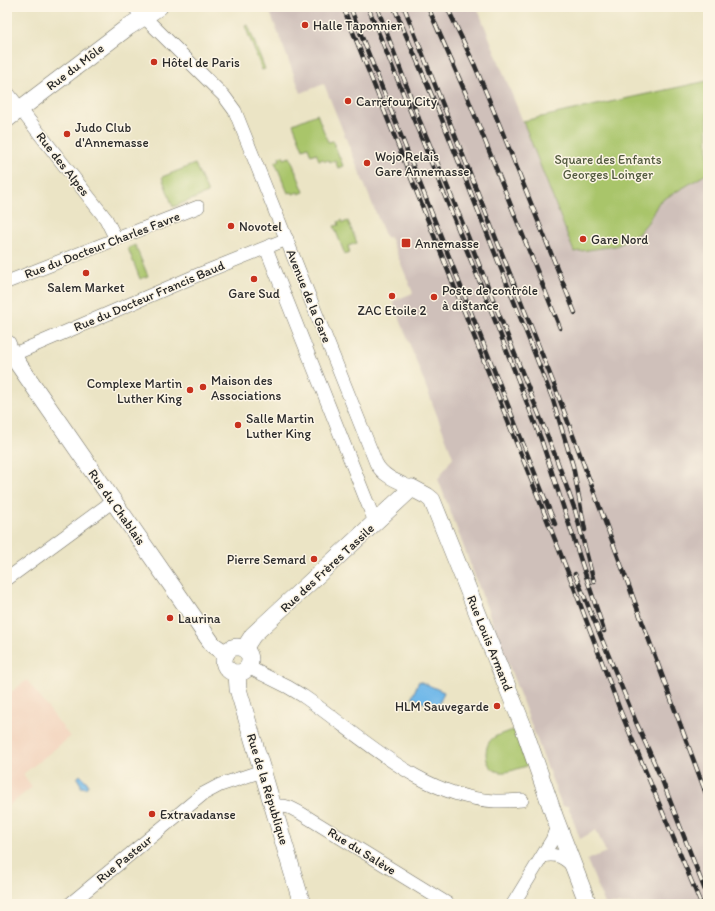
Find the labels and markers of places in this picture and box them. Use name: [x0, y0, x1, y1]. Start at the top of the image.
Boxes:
place label: Halle Taponnier: [313, 18, 403, 33]
marker: Halle Taponnier: [300, 20, 310, 30]
place label: Hôtel de Paris: [162, 55, 240, 70]
marker: Hôtel de Paris: [149, 57, 159, 67]
place label: Carrefour City: [356, 94, 437, 109]
marker: Carrefour City: [343, 96, 353, 106]
place label: Judo Club d'Annemasse: [75, 120, 149, 150]
marker: Judo Club d'Annemasse: [62, 129, 72, 139]
place label: Wojo Relais Gare Annemasse: [375, 149, 469, 179]
marker: Wojo Relais Gare Annemasse: [362, 158, 372, 168]
place label: Novotel: [239, 219, 282, 234]
marker: Novotel: [226, 221, 236, 231]
place label: Gare Nord: [591, 232, 648, 247]
marker: Gare Nord: [578, 234, 588, 244]
place label: Annemasse: [415, 236, 479, 251]
marker: Annemasse: [400, 237, 412, 249]
marker: Salem Market: [81, 268, 91, 278]
marker: Gare Sud: [249, 274, 259, 284]
place label: Salem Market: [47, 280, 125, 295]
place label: Poste de contrôle à distance: [442, 283, 538, 313]
place label: Gare Sud: [228, 286, 280, 301]
marker: ZAC Etoile 2: [387, 291, 397, 301]
marker: Poste de contrôle à distance: [429, 292, 439, 302]
place label: ZAC Etoile 2: [358, 303, 427, 318]
place label: Maison des Associations: [211, 373, 281, 403]
place label: Complexe Martin Luther King: [87, 376, 183, 406]
marker: Maison des Associations: [198, 382, 208, 392]
marker: Complexe Martin Luther King: [185, 385, 195, 395]
place label: Salle Martin Luther King: [246, 411, 314, 441]
marker: Salle Martin Luther King: [233, 420, 243, 430]
place label: Pierre Semard: [227, 552, 306, 567]
marker: Pierre Semard: [309, 554, 319, 564]
place label: Laurina: [178, 611, 221, 626]
marker: Laurina: [165, 613, 175, 623]
place label: HLM Sauvegarde: [395, 699, 489, 714]
marker: HLM Sauvegarde: [492, 701, 502, 711]
place label: Extravadanse: [160, 807, 236, 822]
marker: Extravadanse: [147, 809, 157, 819]

